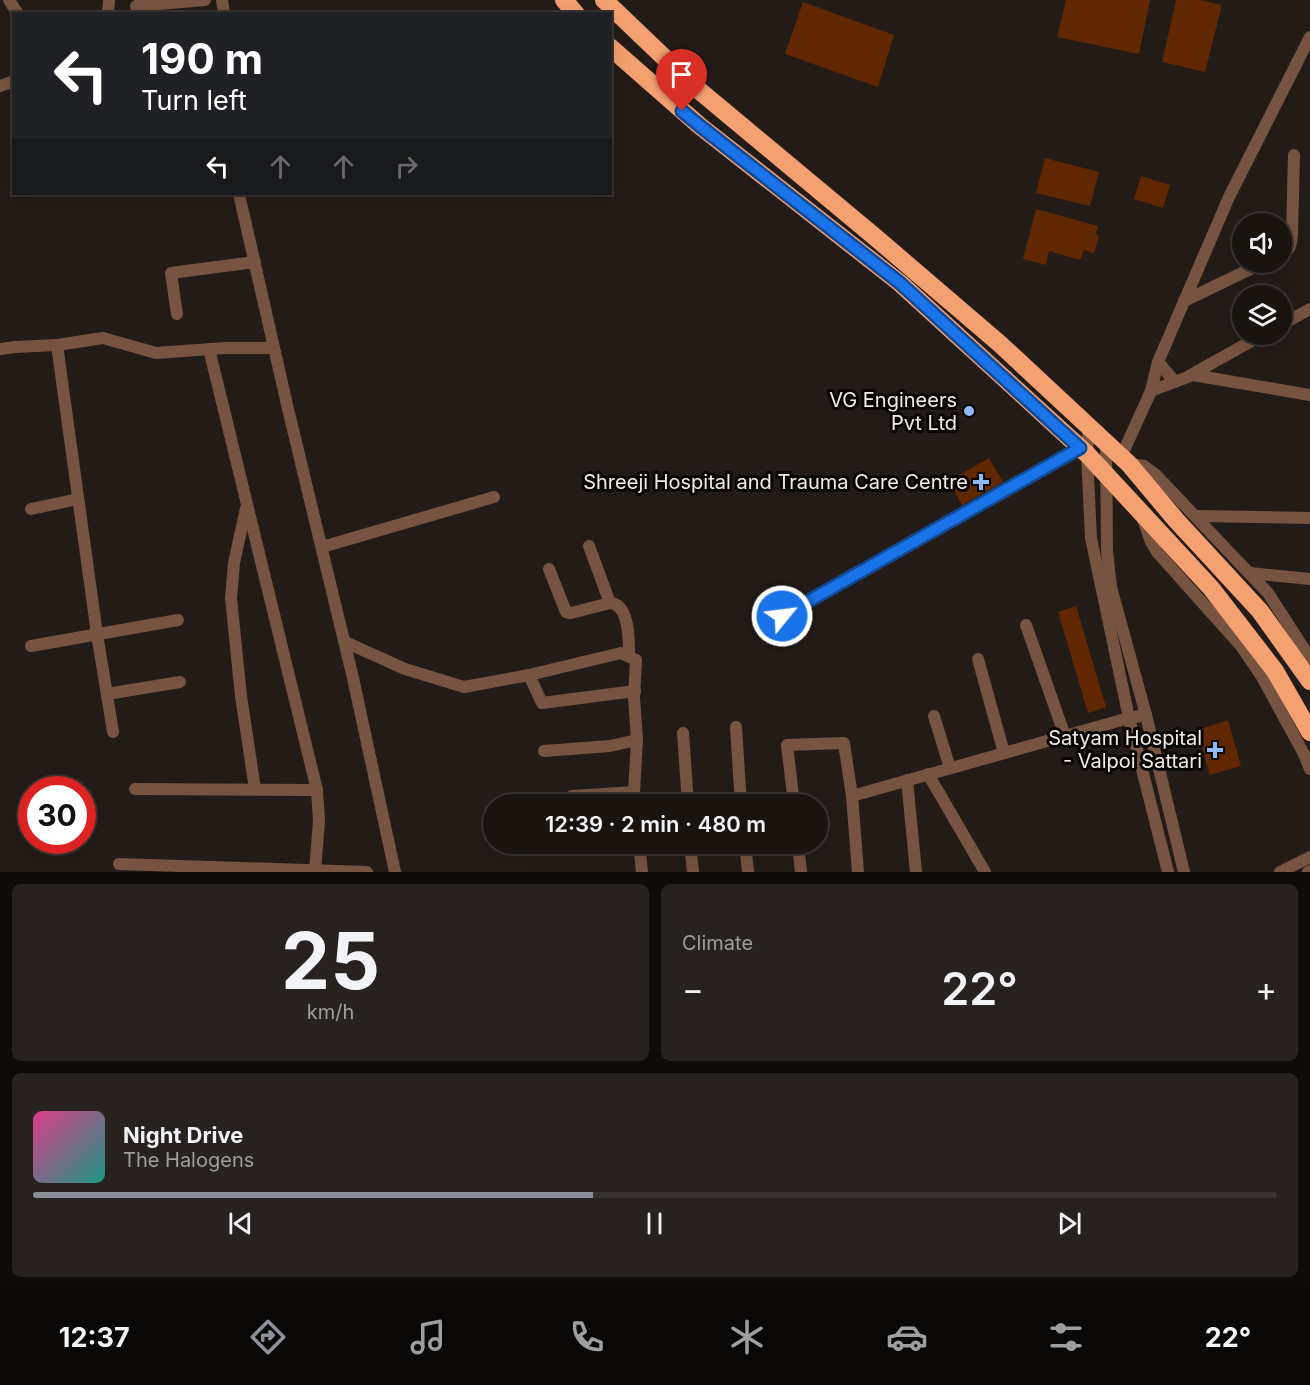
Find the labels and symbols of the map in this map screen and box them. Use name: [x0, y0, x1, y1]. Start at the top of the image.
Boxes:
pin: [656, 49, 707, 111]
place label: VG Engineers Pvt Ltd: [829, 388, 957, 435]
marker: VG Engineers Pvt Ltd: [962, 404, 976, 418]
place label: Shreeji Hospital and Trauma Care Centre: [583, 470, 968, 494]
marker: Shreeji Hospital and Trauma Care Centre: [972, 473, 990, 491]
position arrow: [750, 584, 814, 648]
place label: Satyam Hospital - Valpoi Sattari: [1048, 726, 1202, 773]
marker: Satyam Hospital - Valpoi Sattari: [1206, 741, 1224, 759]
speed limit sign: 30: [18, 776, 96, 854]

